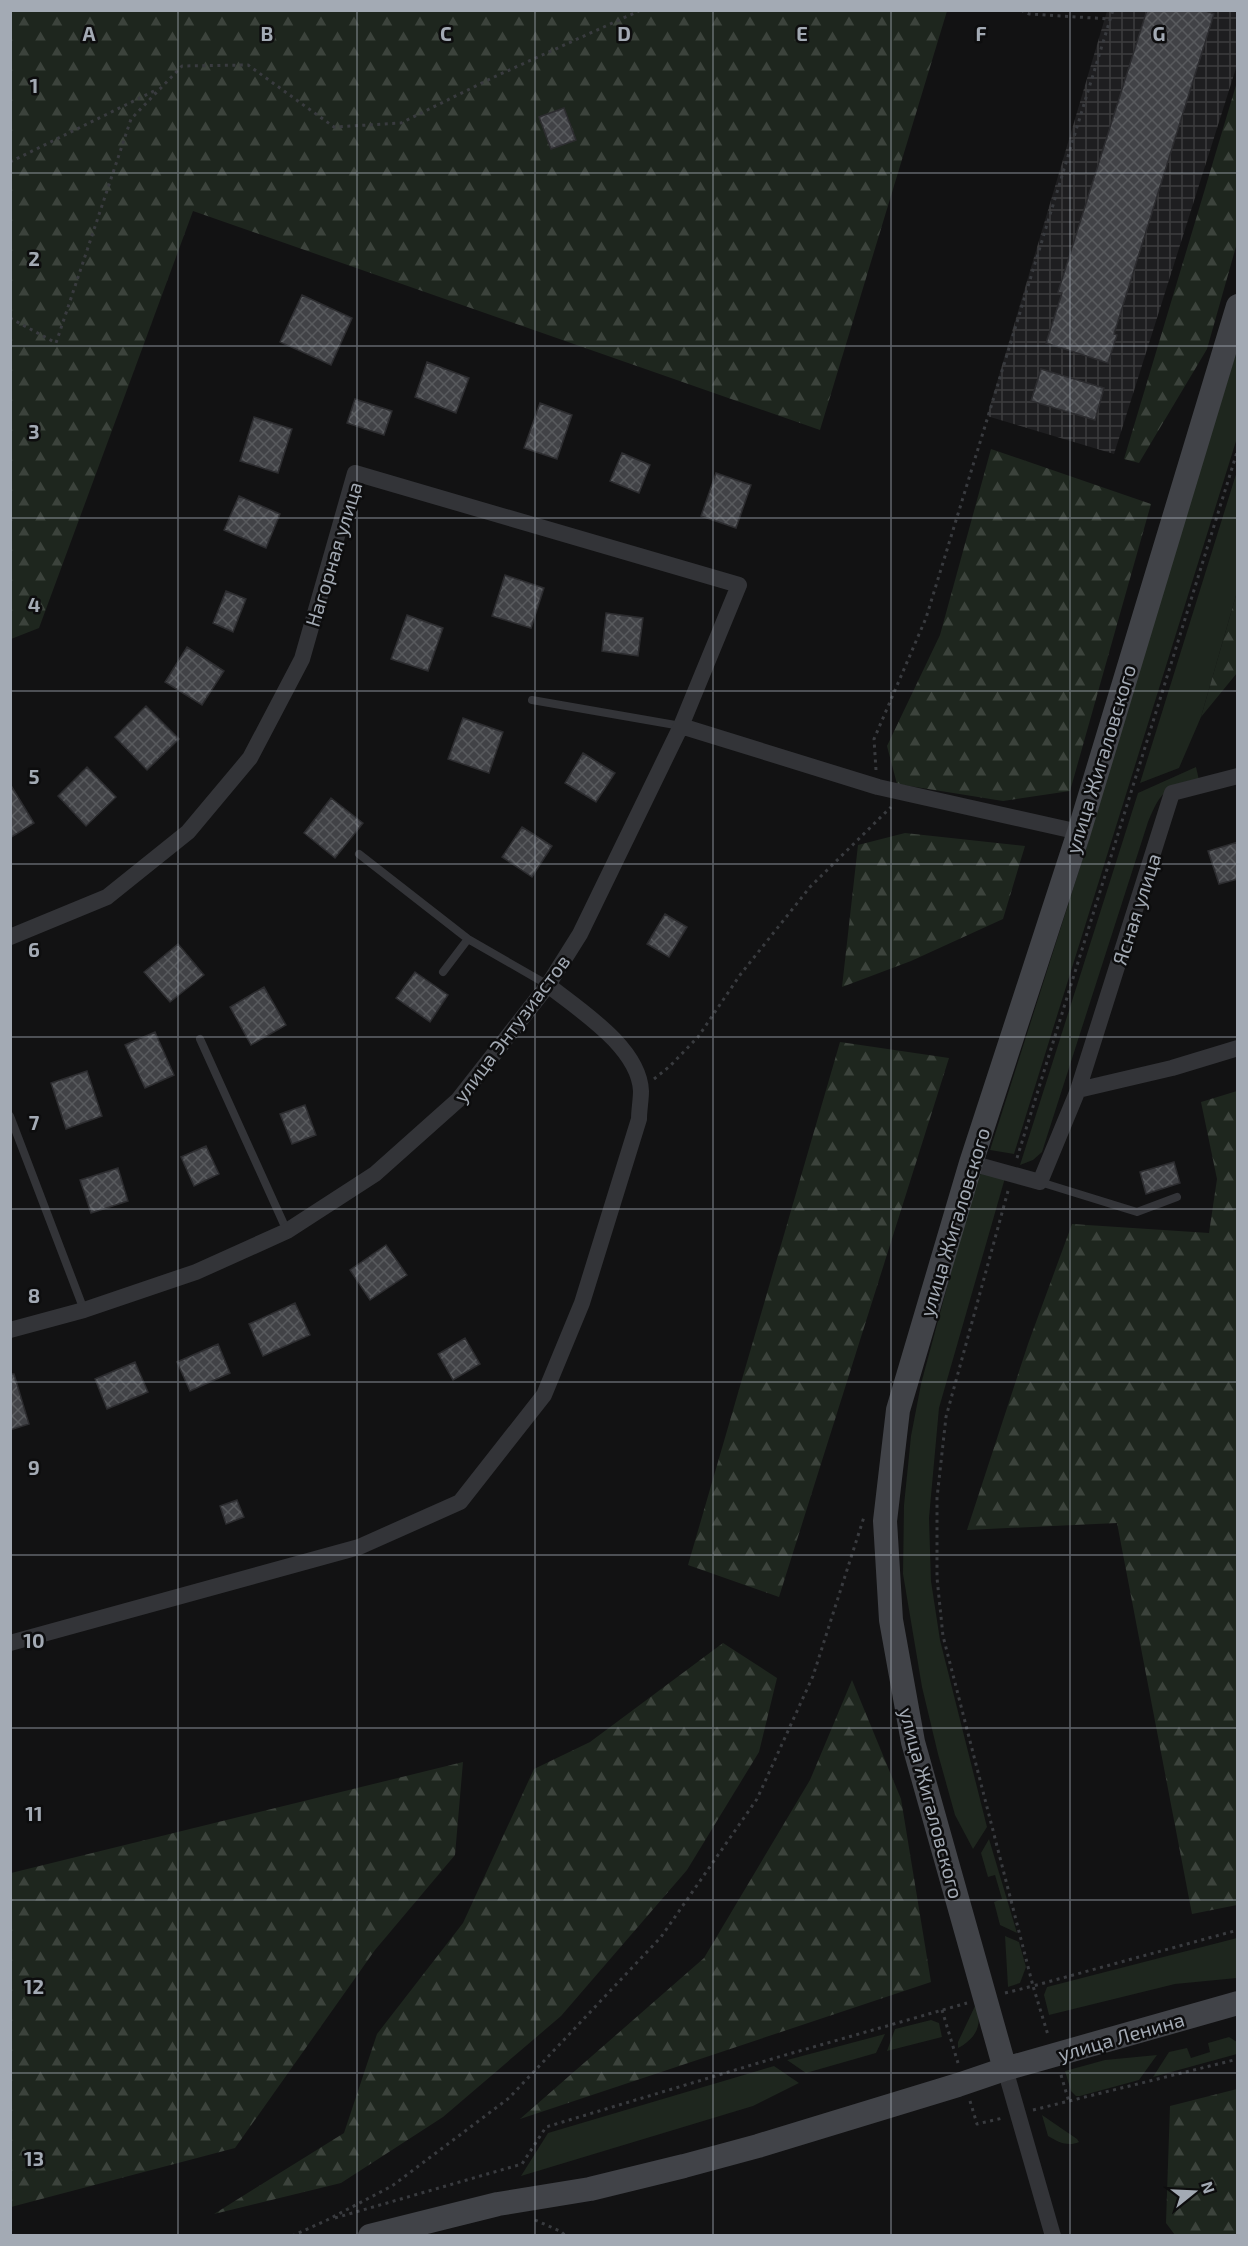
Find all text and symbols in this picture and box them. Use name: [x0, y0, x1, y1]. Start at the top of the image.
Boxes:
text: A: [82, 21, 96, 45]
text: B: [261, 21, 273, 45]
text: C: [440, 21, 452, 45]
text: D: [617, 21, 631, 45]
text: E: [796, 21, 808, 45]
text: F: [975, 21, 987, 45]
text: G: [1153, 21, 1165, 45]
text: 1: [30, 73, 38, 97]
text: 2: [28, 246, 40, 270]
text: 3: [28, 419, 40, 443]
street label: Нагорная улица: [300, 479, 367, 630]
text: 4: [28, 592, 41, 616]
street label: улица Жигаловского: [1060, 661, 1141, 857]
text: 5: [28, 764, 40, 788]
street label: Ясная улица: [1107, 850, 1166, 968]
text: 6: [28, 937, 40, 961]
street label: улица Энтузиастов: [448, 949, 575, 1107]
text: 7: [29, 1110, 40, 1134]
street label: улица Жигаловского: [914, 1124, 995, 1320]
text: 8: [28, 1283, 40, 1307]
text: 9: [28, 1455, 40, 1479]
text: 10: [23, 1628, 45, 1652]
street label: улица Жигаловского: [894, 1705, 969, 1901]
text: 11: [25, 1801, 43, 1825]
text: 12: [24, 1974, 44, 1998]
street label: улица Ленина: [1055, 2007, 1187, 2066]
text: 13: [24, 2146, 44, 2170]
north arrow: [1164, 2162, 1224, 2222]
text: N: [1198, 2179, 1220, 2196]

